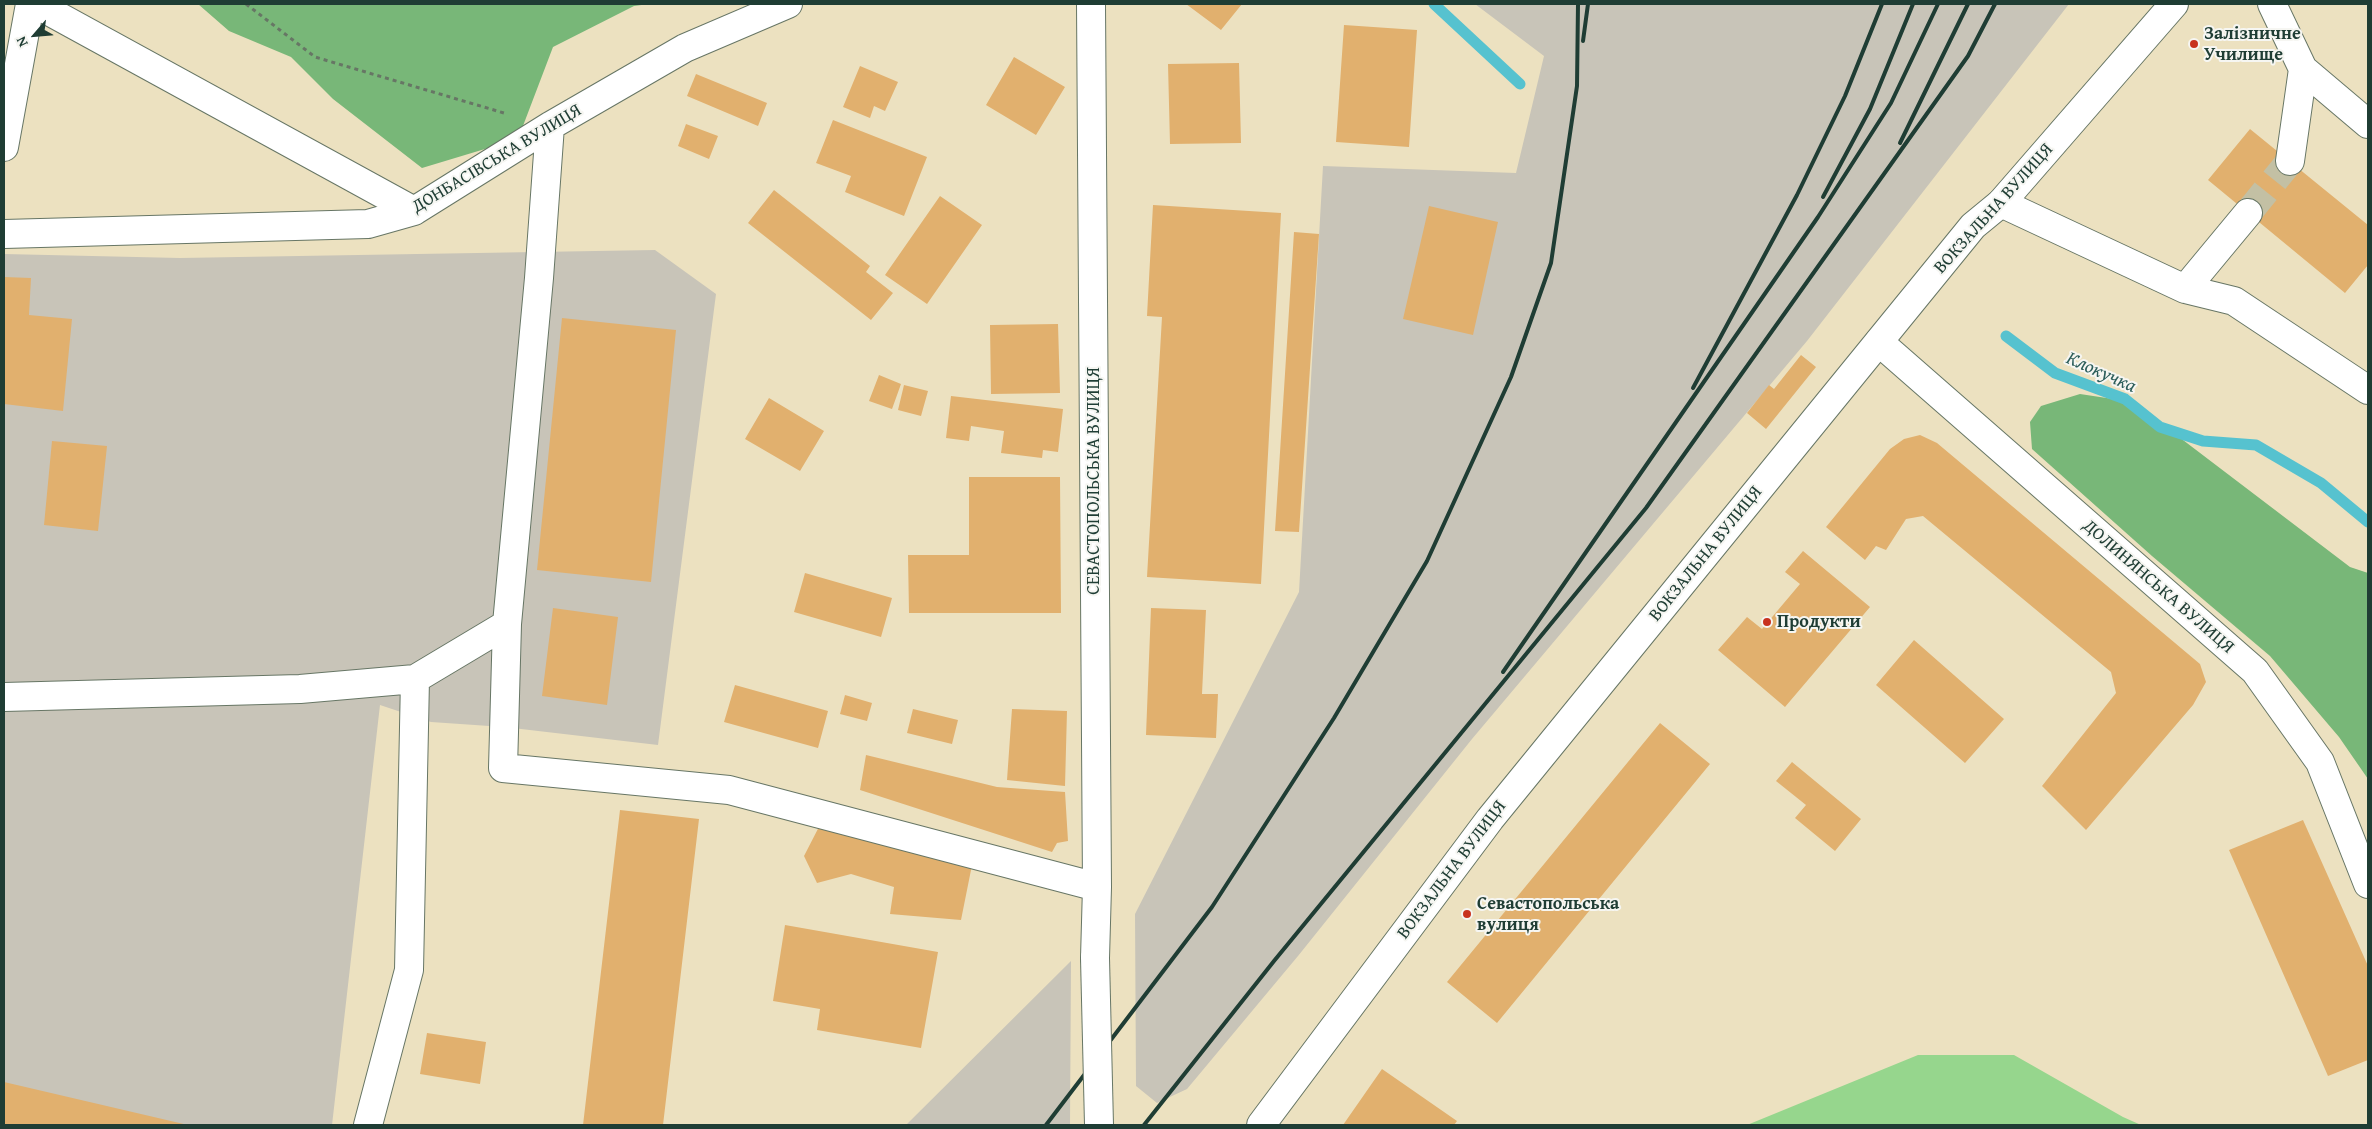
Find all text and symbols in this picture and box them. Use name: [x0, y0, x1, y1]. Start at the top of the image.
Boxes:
north arrow: [10, 10, 60, 60]
place label: Залізничне Училище: [2204, 23, 2301, 66]
text: N: [11, 33, 33, 51]
marker: Залізничне Училище: [2188, 38, 2200, 50]
street label: ДОНБАСІВСЬКА ВУЛИЦЯ: [408, 100, 586, 218]
street label: ВОКЗАЛЬНА ВУЛИЦЯ: [1930, 139, 2058, 279]
water label: Клокучка: [2063, 348, 2139, 398]
street label: СЕВАСТОПОЛЬСЬКА ВУЛИЦЯ: [1083, 367, 1105, 595]
street label: ВОКЗАЛЬНА ВУЛИЦЯ: [1645, 482, 1767, 626]
street label: ДОЛИНЯНСЬКА ВУЛИЦЯ: [2078, 516, 2238, 658]
place label: Продукти: [1777, 611, 1861, 633]
marker: Продукти: [1761, 616, 1773, 628]
street label: ВОКЗАЛЬНА ВУЛИЦЯ: [1393, 797, 1511, 943]
place label: Севастопольська вулиця: [1477, 893, 1619, 936]
marker: Севастопольська вулиця: [1461, 908, 1473, 920]

